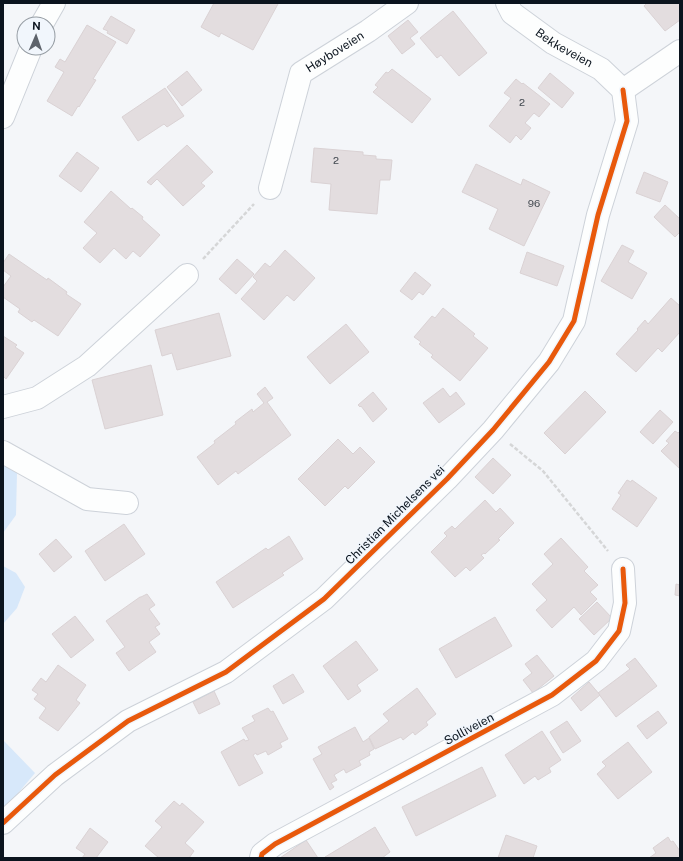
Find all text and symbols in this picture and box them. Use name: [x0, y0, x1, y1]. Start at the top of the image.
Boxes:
north arrow: [16, 16, 56, 56]
text: N: [32, 20, 41, 32]
street label: Bekkeveien: [533, 25, 595, 70]
street label: Høyboveien: [303, 28, 367, 75]
house number: 2: [519, 96, 525, 108]
house number: 2: [333, 154, 339, 166]
house number: 96: [528, 197, 540, 209]
street label: Christian Michelsens vei: [343, 463, 447, 567]
street label: Solliveien: [442, 710, 496, 748]

